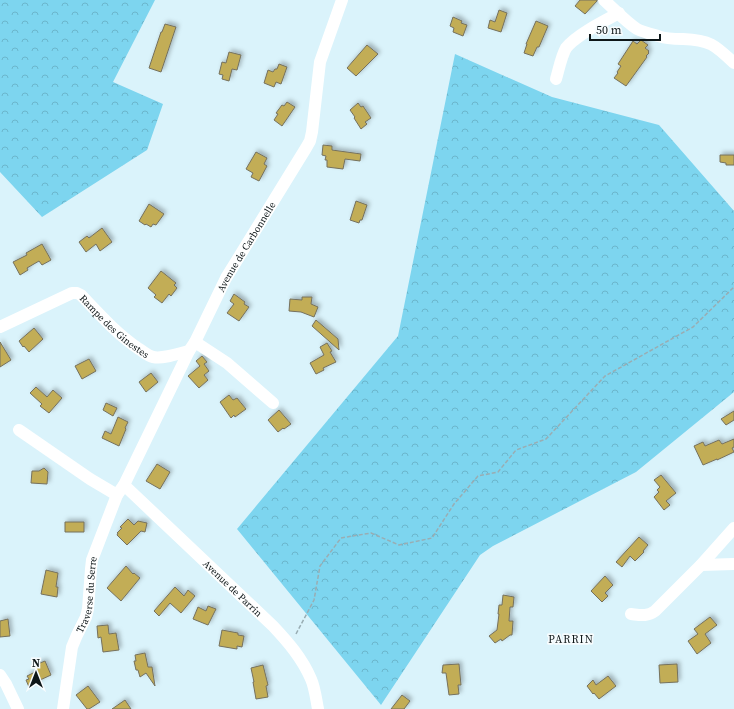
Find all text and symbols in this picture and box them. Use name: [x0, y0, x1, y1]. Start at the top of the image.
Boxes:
scale bar: [590, 16, 660, 42]
text: 50 m: [596, 22, 622, 38]
street label: Avenue de Carbonnelle: [214, 199, 278, 294]
street label: Rampe des Ginestes: [77, 292, 152, 361]
street label: Traverse du Serre: [73, 554, 100, 635]
street label: Avenue de Parrin: [200, 557, 265, 620]
district label: PARRIN: [548, 632, 594, 647]
north arrow: [16, 653, 56, 693]
text: N: [32, 656, 40, 671]

